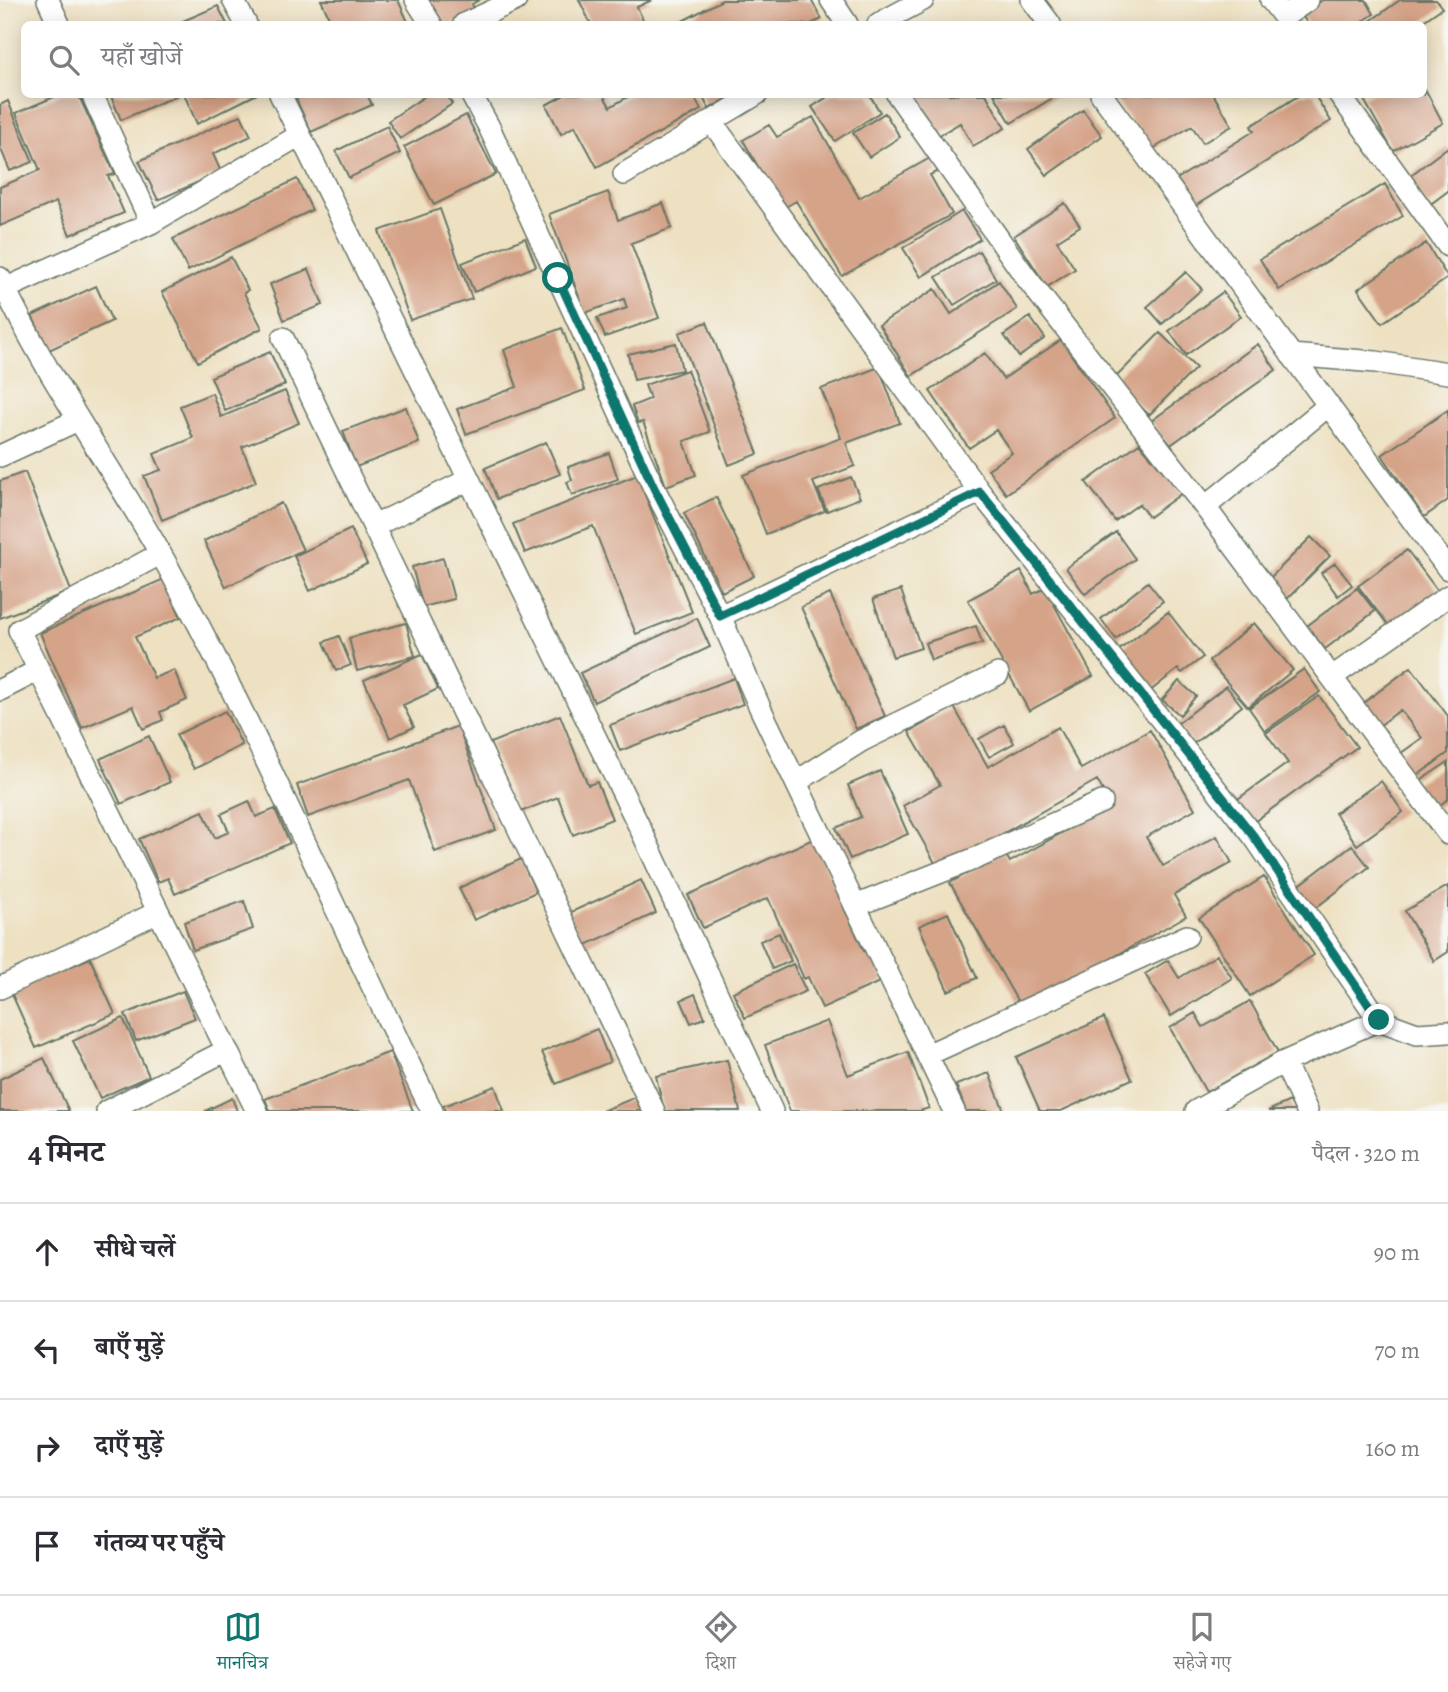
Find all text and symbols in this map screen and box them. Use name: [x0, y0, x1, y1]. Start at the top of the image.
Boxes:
search box: [21, 21, 1427, 98]
text: यहाँ खोजें: [101, 39, 182, 74]
icon: search: [45, 41, 83, 79]
route start: [542, 262, 573, 293]
route end: [1363, 1004, 1394, 1035]
text: 4 मिनट: [28, 1132, 104, 1172]
text: पैदल · 320 m: [1312, 1138, 1420, 1169]
text: सीधे चलें: [95, 1231, 175, 1266]
icon: ahead: [28, 1233, 66, 1271]
text: 90 m: [1374, 1237, 1420, 1268]
text: बाएँ मुड़ें: [95, 1329, 164, 1364]
icon: left: [28, 1331, 66, 1369]
text: 70 m: [1374, 1335, 1420, 1366]
text: दाएँ मुड़ें: [95, 1427, 163, 1462]
icon: right: [28, 1429, 66, 1467]
text: 160 m: [1366, 1433, 1420, 1464]
text: गंतव्य पर पहुँचे: [95, 1525, 224, 1560]
icon: arrive: [28, 1527, 66, 1565]
tab: मानचित्र: [217, 1608, 268, 1681]
tab: दिशा: [702, 1608, 740, 1681]
tab: सहेजे गए: [1173, 1608, 1231, 1681]

